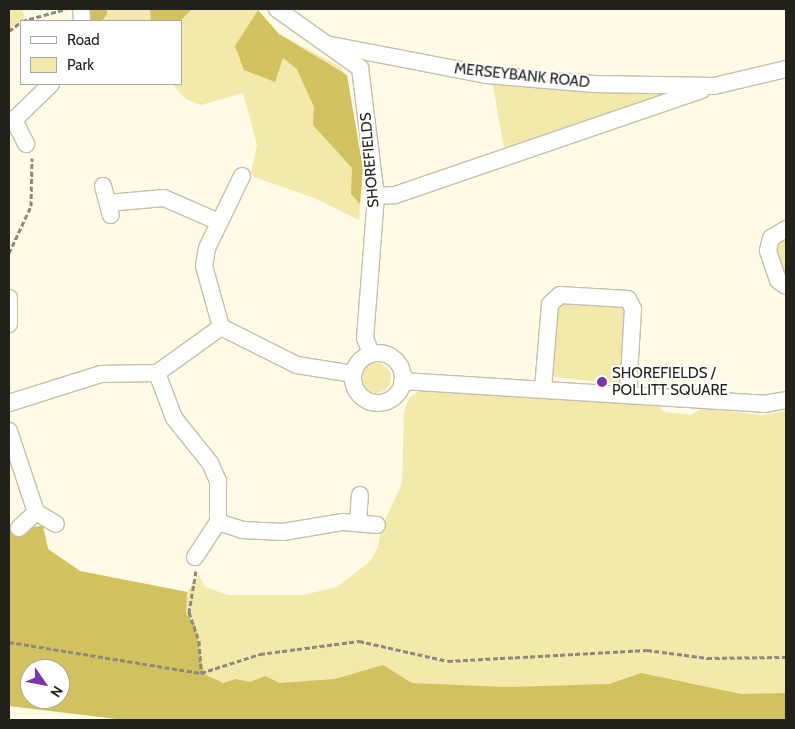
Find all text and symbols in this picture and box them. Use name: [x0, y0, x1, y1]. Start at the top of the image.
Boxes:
legend: [20, 20, 182, 85]
text: Road: [67, 31, 100, 49]
text: Park: [67, 56, 94, 74]
street label: MERSEYBANK ROAD: [453, 60, 591, 92]
street label: SHOREFIELDS: [357, 112, 383, 208]
place label: SHOREFIELDS / POLLITT SQUARE: [612, 364, 728, 399]
marker: SHOREFIELDS / POLLITT SQUARE: [596, 376, 608, 388]
north arrow: [20, 659, 70, 709]
text: N: [46, 683, 67, 701]

